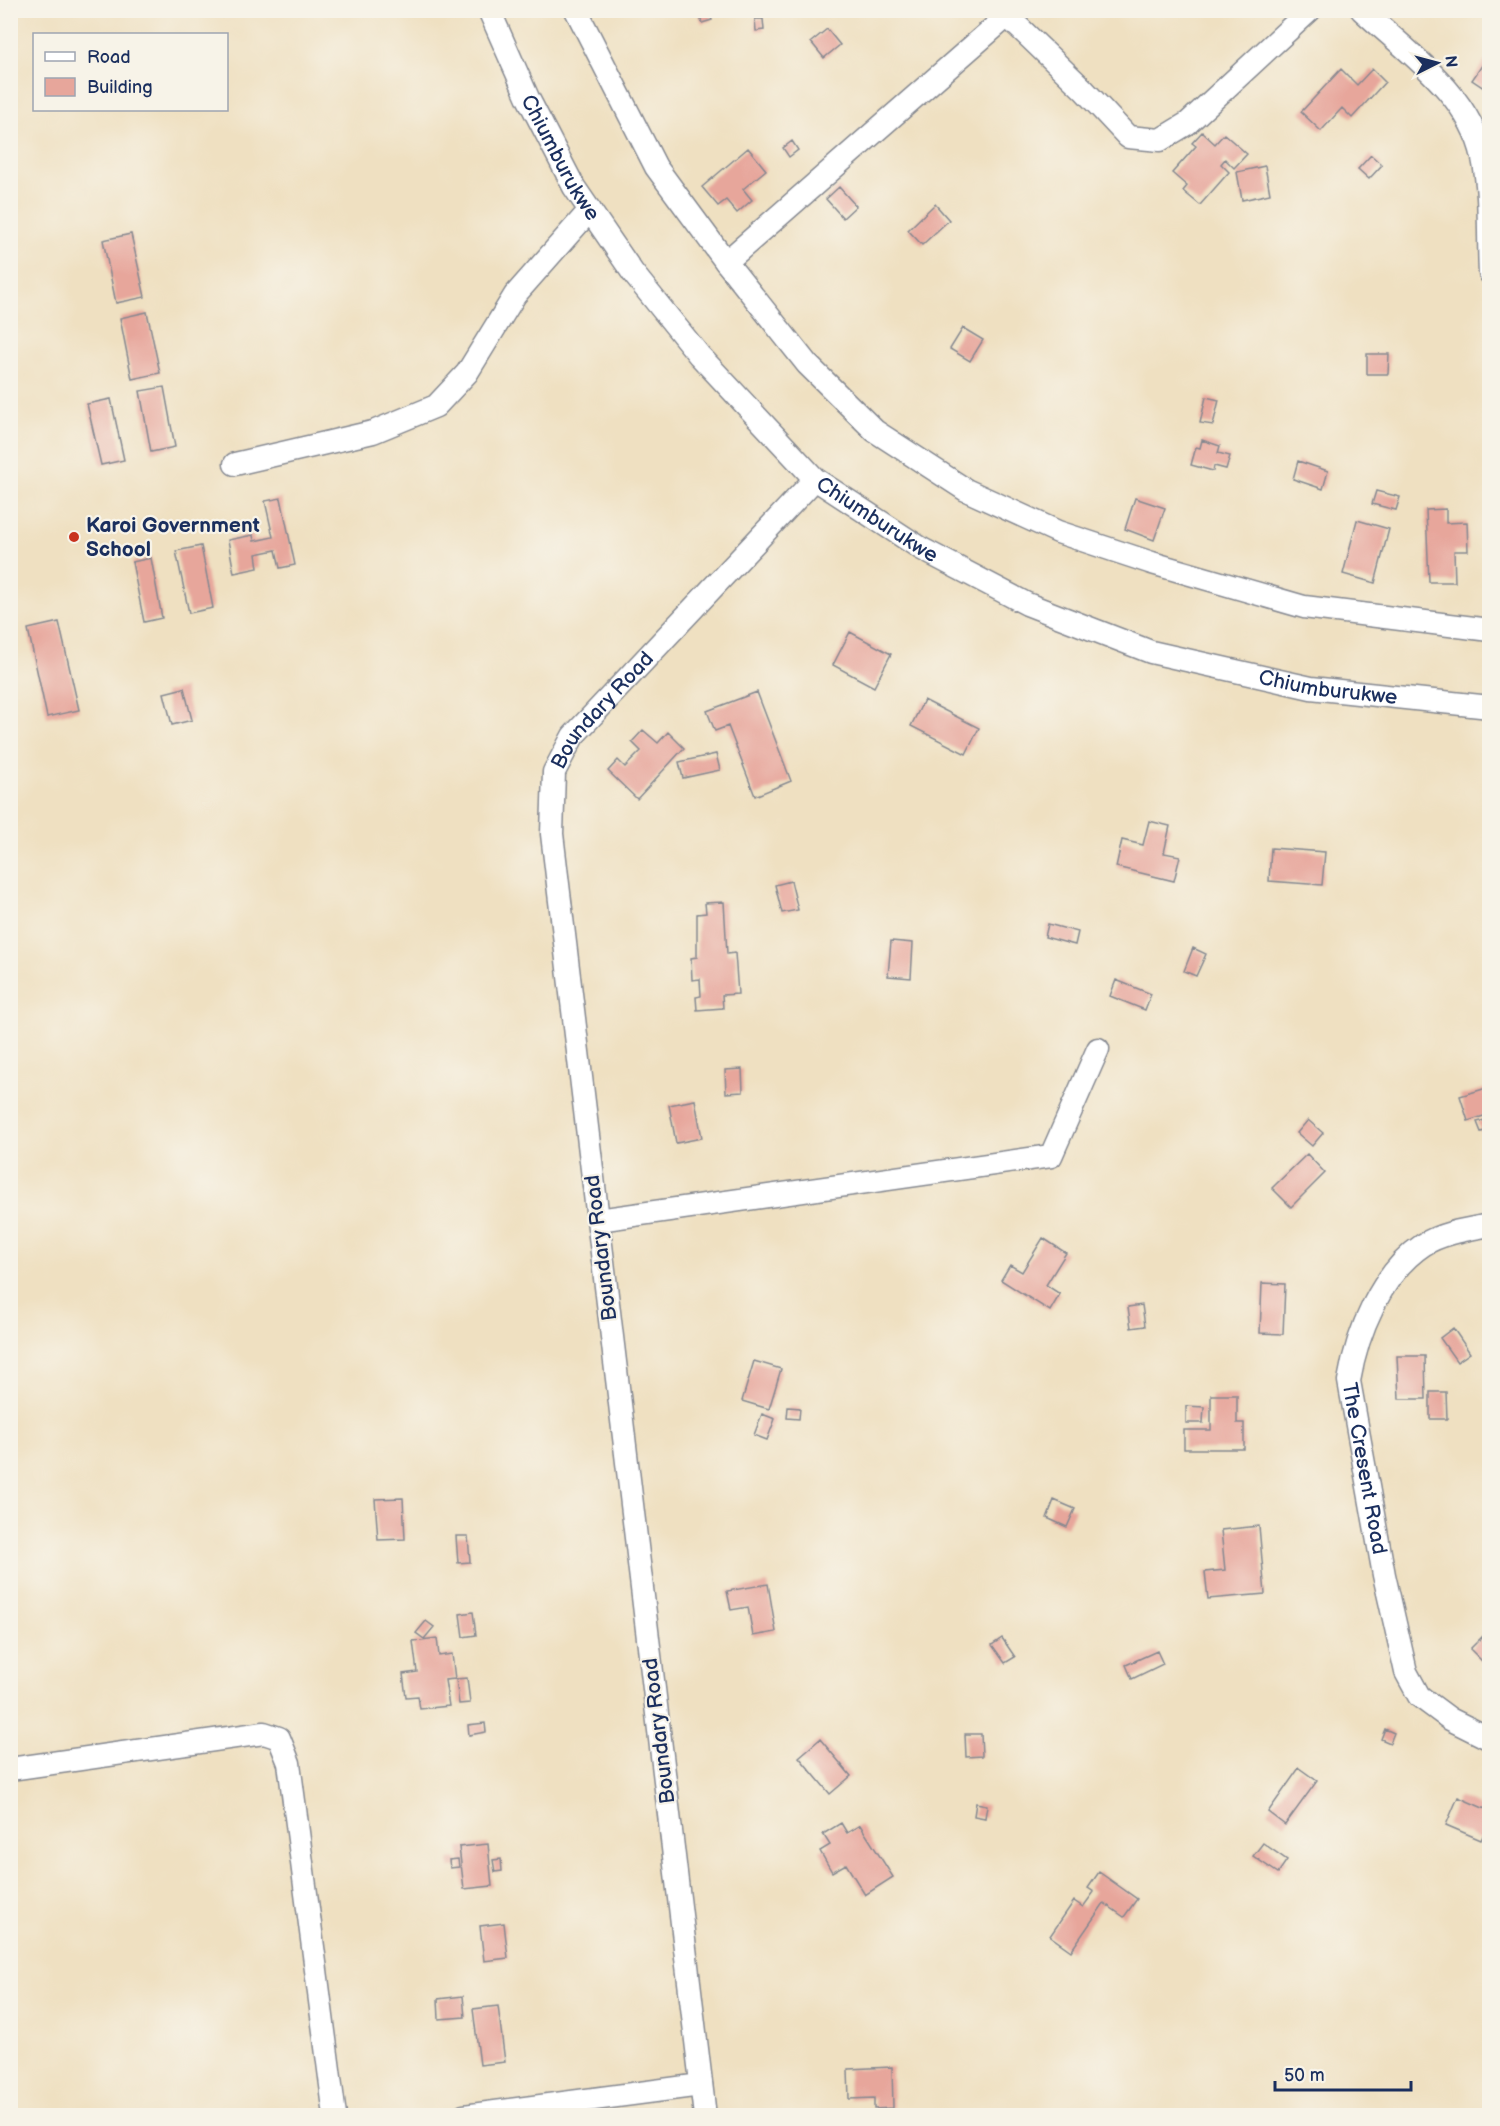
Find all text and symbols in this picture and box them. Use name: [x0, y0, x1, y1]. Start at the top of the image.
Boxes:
legend: [33, 33, 228, 111]
north arrow: [1407, 33, 1467, 93]
text: Road: [87, 47, 131, 68]
text: N: [1440, 55, 1461, 69]
text: Building: [87, 77, 153, 98]
street label: Chiumburukwe: [516, 90, 606, 225]
street label: Chiumburukwe: [812, 471, 942, 568]
place label: Karoi Government School: [86, 513, 260, 562]
marker: Karoi Government School: [67, 530, 81, 544]
street label: Boundary Road: [545, 646, 659, 773]
street label: Chiumburukwe: [1256, 664, 1399, 710]
street label: Boundary Road: [580, 1174, 622, 1322]
street label: The Cresent Road: [1337, 1381, 1393, 1556]
street label: Boundary Road: [638, 1657, 680, 1805]
scale bar: [1275, 2054, 1412, 2092]
text: 50 m: [1284, 2065, 1325, 2086]

